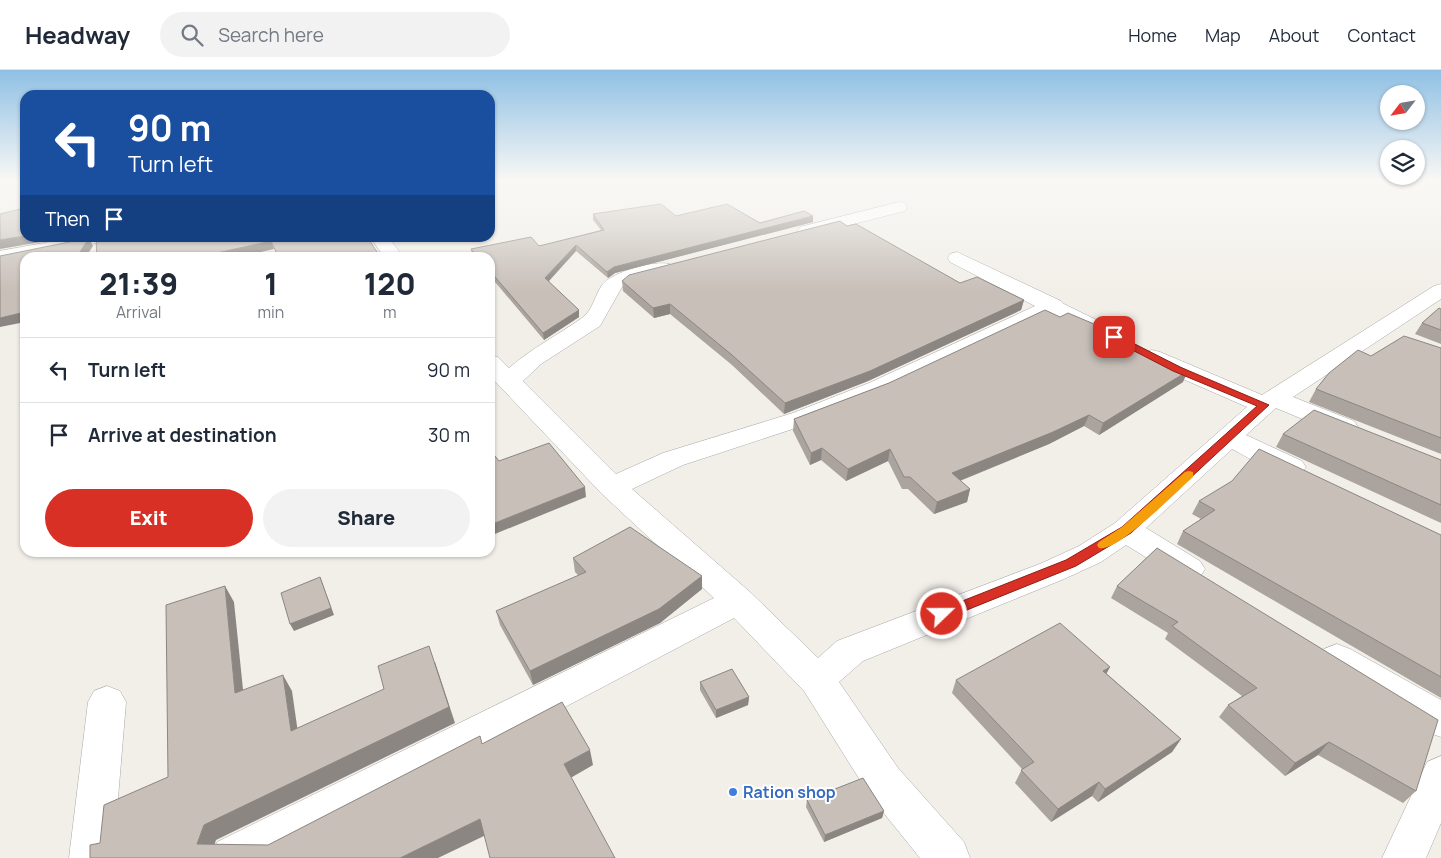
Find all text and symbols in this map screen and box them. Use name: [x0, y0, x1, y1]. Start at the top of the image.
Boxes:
search box: [160, 12, 510, 57]
text: Headway: [25, 18, 130, 51]
icon: search: [178, 21, 206, 49]
text: Search here: [218, 22, 324, 48]
text: Home: [1128, 23, 1177, 47]
text: Map: [1205, 23, 1241, 47]
text: About: [1269, 23, 1319, 47]
text: Contact: [1347, 23, 1416, 47]
north arrow: [1380, 85, 1425, 130]
map controls: [1380, 85, 1425, 185]
text: 90 m: [128, 104, 211, 152]
icon: left: [45, 110, 110, 175]
button: layers: [1380, 140, 1425, 185]
text: Turn left: [128, 149, 213, 179]
icon: arrive: [100, 205, 128, 233]
text: Then: [45, 206, 90, 232]
text: 21:39: [99, 263, 178, 304]
text: 1: [264, 263, 278, 304]
text: 120: [364, 263, 416, 304]
text: Arrival: [116, 301, 162, 323]
text: min: [258, 301, 284, 323]
text: m: [383, 301, 396, 323]
pin: [1093, 316, 1135, 358]
icon: arrive: [1100, 323, 1128, 351]
icon: left: [45, 356, 73, 384]
text: Turn left: [88, 357, 166, 383]
text: 90 m: [427, 357, 470, 383]
icon: arrive: [45, 421, 73, 449]
text: Arrive at destination: [88, 422, 277, 448]
text: 30 m: [428, 422, 470, 448]
button: Exit: [45, 489, 253, 547]
button: Share: [263, 489, 470, 547]
position arrow: [915, 587, 967, 639]
place label: Ration shop: [743, 781, 836, 803]
marker: Ration shop: [727, 786, 739, 798]

